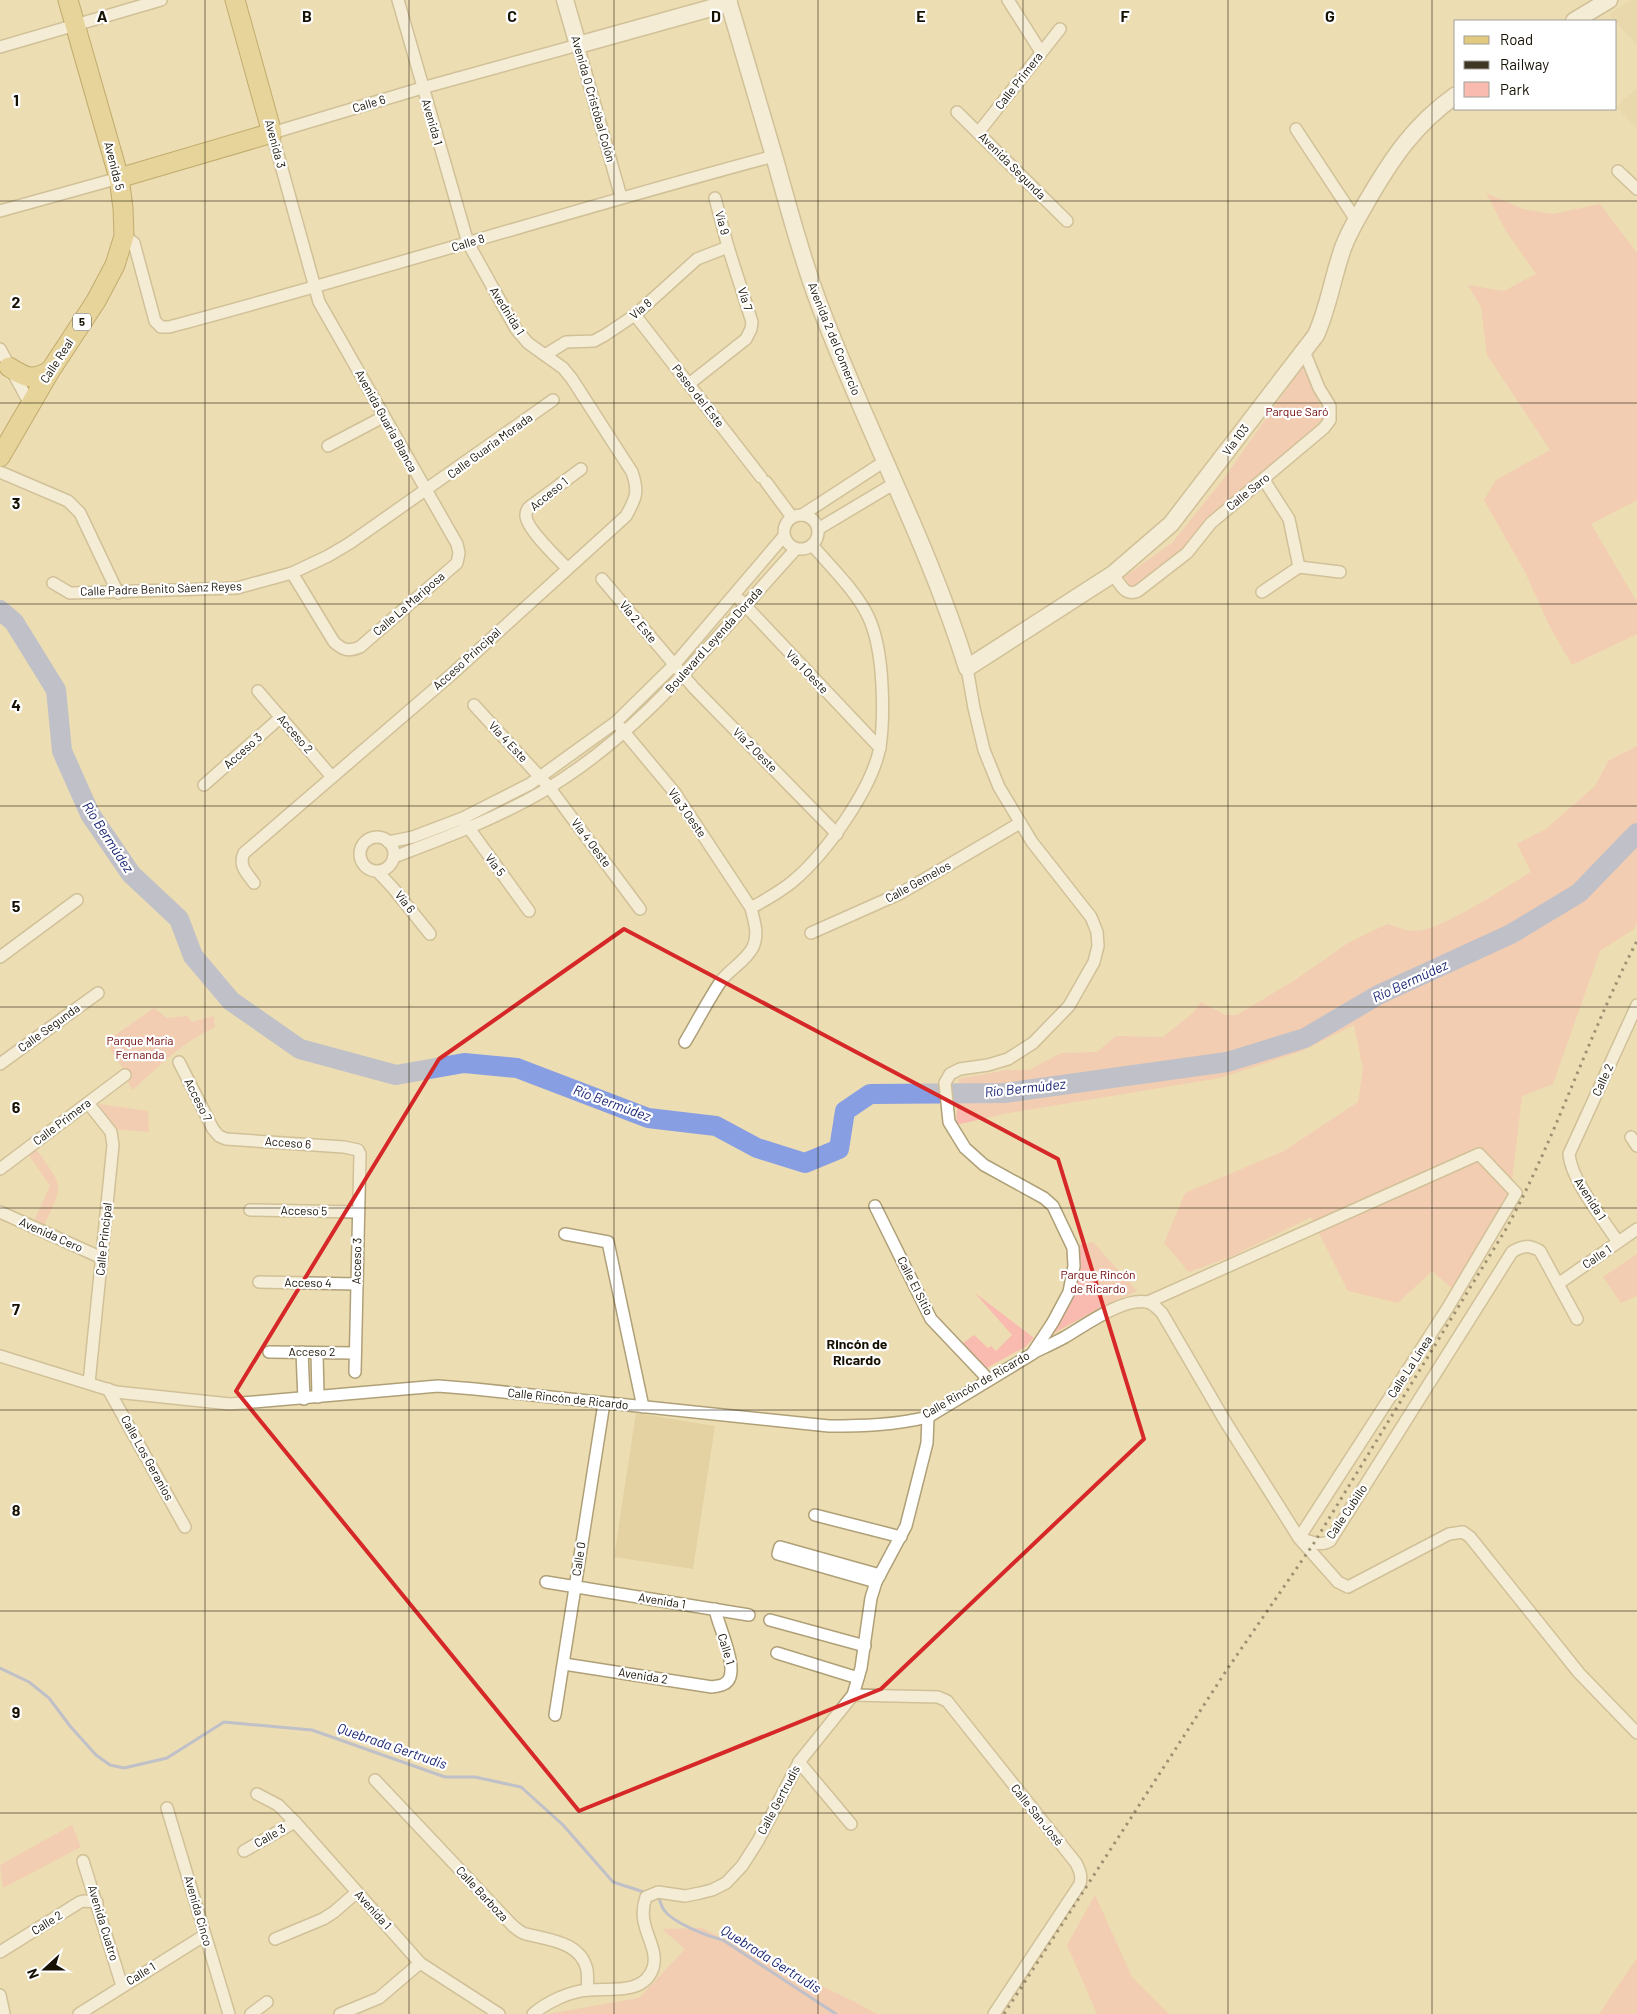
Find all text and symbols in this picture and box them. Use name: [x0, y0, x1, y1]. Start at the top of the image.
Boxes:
text: A: [97, 6, 108, 25]
text: B: [302, 6, 312, 25]
text: C: [507, 6, 517, 25]
text: D: [711, 6, 721, 25]
text: E: [916, 6, 926, 25]
text: F: [1121, 6, 1130, 25]
text: G: [1325, 6, 1335, 25]
legend: [1454, 20, 1617, 110]
text: Road: [1500, 30, 1533, 48]
street label: Avenida 0 Cristóbal Colón: [569, 34, 619, 164]
street label: Calle Primera: [991, 49, 1045, 112]
text: Railway: [1500, 55, 1549, 73]
text: Park: [1500, 80, 1530, 98]
text: 1: [13, 90, 19, 109]
street label: Calle 6: [350, 91, 387, 115]
street label: Avenida 1: [420, 97, 446, 147]
street label: Avenida 3: [263, 118, 289, 170]
street label: Avenida Segunda: [976, 129, 1049, 202]
street label: Avenida 5: [102, 140, 128, 192]
street label: Vía 9: [713, 209, 733, 236]
street label: Calle 8: [449, 230, 486, 254]
street label: Avenida 2 del Comercio: [806, 280, 864, 397]
street label: Avednida 1: [488, 284, 528, 337]
street label: Vía 7: [736, 285, 756, 312]
text: 2: [12, 292, 21, 311]
street label: Vía 8: [627, 295, 654, 321]
road number: 5: [73, 314, 91, 331]
street label: Calle Real: [37, 336, 76, 385]
street label: Paseo del Este: [670, 361, 728, 430]
street label: Avenida Guaria Blanca: [353, 367, 421, 474]
park label: Parque Saró: [1265, 404, 1329, 418]
street label: Calle Guaria Morada: [444, 410, 535, 481]
street label: Vía 103: [1219, 421, 1251, 458]
street label: Calle Saro: [1223, 470, 1272, 513]
street label: Acceso 1: [527, 474, 570, 513]
text: 3: [12, 493, 20, 512]
street label: Calle La Mariposa: [370, 568, 447, 638]
street label: Calle Padre Benito Sáenz Reyes: [80, 578, 242, 598]
street label: Boulevard Leyenda Dorada: [662, 583, 765, 695]
street label: Vía 2 Este: [617, 597, 660, 645]
street label: Acceso Principal: [430, 624, 503, 692]
street label: Vía 1 Oeste: [784, 647, 832, 696]
text: 4: [11, 695, 21, 714]
street label: Acceso 2: [275, 711, 316, 756]
street label: Vía 4 Este: [486, 718, 531, 765]
street label: Vía 2 Oeste: [731, 724, 781, 774]
street label: Acceso 3: [220, 729, 264, 771]
street label: Vía 3 Oeste: [666, 785, 710, 840]
water label: Río Bermúdez: [79, 798, 138, 876]
street label: Vía 4 Oeste: [569, 815, 615, 869]
street label: Vía 5: [483, 850, 509, 878]
street label: Calle Gemelos: [882, 857, 953, 905]
street label: Vía 6: [393, 887, 419, 915]
text: 5: [12, 896, 21, 915]
water label: Río Bermúdez: [1369, 955, 1451, 1005]
street label: Calle Segunda: [15, 1000, 82, 1054]
park label: Parque María Fernanda: [106, 1033, 174, 1061]
street label: Calle 2: [1589, 1061, 1616, 1098]
water label: Río Bermúdez: [984, 1075, 1067, 1100]
street label: Acceso 7: [182, 1076, 216, 1124]
water label: Río Bermúdez: [571, 1081, 654, 1125]
street label: Calle Primera: [30, 1095, 93, 1148]
text: 6: [12, 1097, 21, 1116]
street label: Acceso 6: [264, 1133, 312, 1151]
street label: Avenida 1: [1572, 1175, 1610, 1222]
street label: Calle Principal: [92, 1202, 114, 1276]
street label: Acceso 5: [281, 1203, 327, 1217]
street label: Avenida Cero: [18, 1214, 85, 1254]
street label: Acceso 3: [349, 1238, 363, 1284]
street label: Calle 1: [1579, 1241, 1614, 1271]
street label: Calle El Sitio: [895, 1254, 937, 1317]
park label: Parque Rincón de Ricardo: [1060, 1267, 1136, 1295]
street label: Acceso 4: [284, 1275, 332, 1289]
text: 7: [12, 1299, 20, 1318]
street label: Calle La Línea: [1384, 1333, 1434, 1400]
district label: Rincón de Ricardo: [827, 1335, 888, 1368]
street label: Acceso 2: [289, 1344, 335, 1358]
street label: Calle Rincón de Ricardo: [919, 1348, 1032, 1421]
street label: Calle Rincón de Ricardo: [507, 1385, 629, 1411]
street label: Calle Los Geranios: [119, 1412, 177, 1503]
street label: Calle Cubillo: [1323, 1481, 1370, 1541]
text: 8: [12, 1500, 21, 1519]
street label: Calle 0: [568, 1541, 588, 1577]
street label: Avenida 1: [638, 1589, 687, 1611]
street label: Calle 1: [716, 1631, 738, 1666]
street label: Avenida 2: [617, 1664, 669, 1686]
text: 9: [12, 1702, 20, 1721]
water label: Quebrada Gertrudis: [335, 1719, 450, 1772]
street label: Calle Gertrudis: [754, 1762, 802, 1837]
street label: Calle San José: [1009, 1781, 1067, 1848]
street label: Calle 3: [251, 1821, 288, 1850]
street label: Calle Barboza: [454, 1863, 512, 1924]
street label: Avenida Cinco: [182, 1874, 216, 1948]
street label: Avenida Cuatro: [86, 1883, 122, 1962]
street label: Avenida 1: [353, 1887, 395, 1932]
street label: Calle 2: [28, 1907, 65, 1937]
water label: Quebrada Gertrudis: [718, 1921, 825, 1996]
north arrow: [20, 1944, 70, 1994]
street label: Calle 1: [123, 1959, 158, 1988]
text: N: [23, 1966, 42, 1981]

